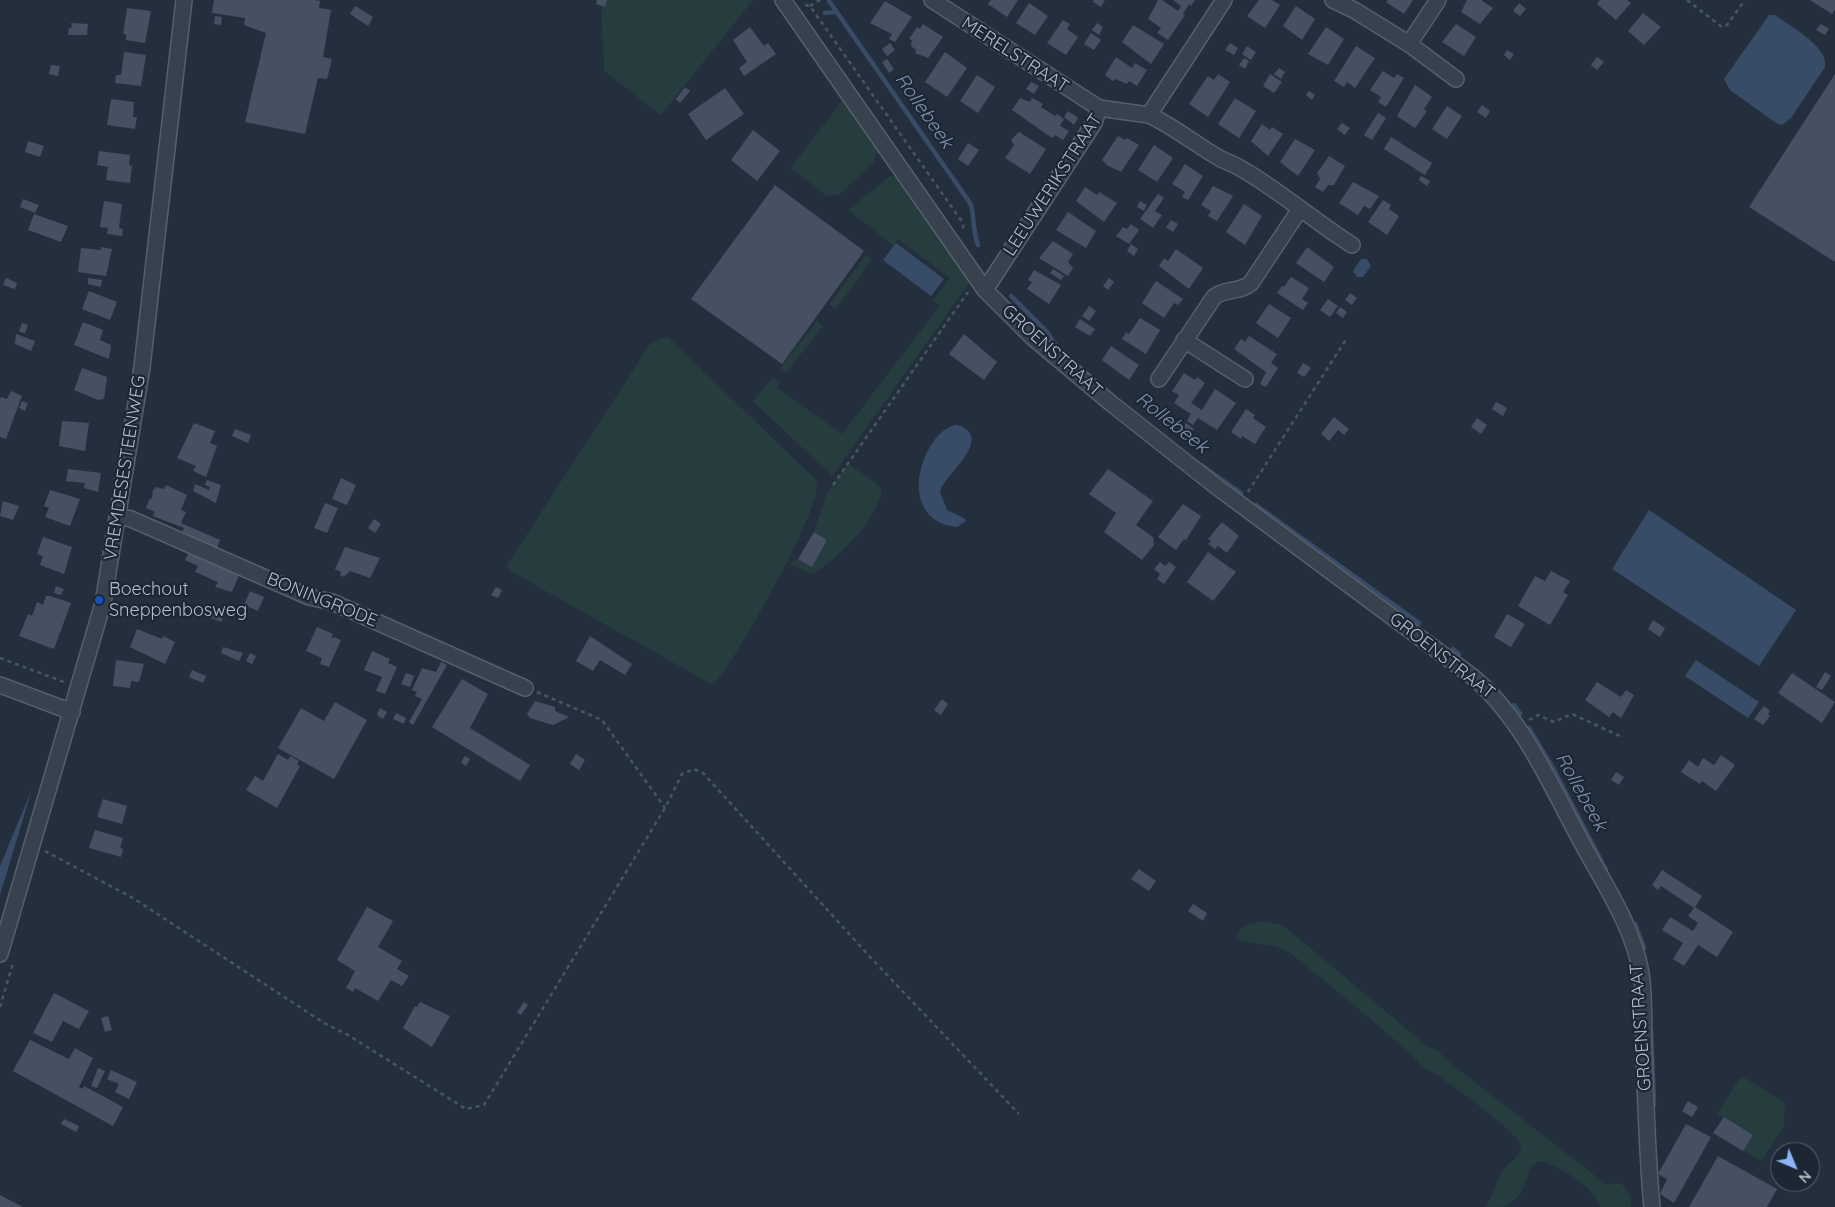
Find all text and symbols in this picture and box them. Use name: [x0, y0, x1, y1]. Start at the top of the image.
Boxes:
street label: MERELSTRAAT: [957, 12, 1073, 98]
water label: Rollebeek: [890, 69, 958, 153]
street label: LEEUWERIKSTRAAT: [999, 110, 1107, 260]
street label: GROENSTRAAT: [997, 300, 1107, 402]
street label: VREMDESESTEENWEG: [100, 374, 150, 562]
water label: Rollebeek: [1131, 387, 1213, 459]
street label: BONINGRODE: [263, 568, 381, 632]
place label: Boechout Sneppenbosweg: [109, 579, 247, 622]
marker: Boechout Sneppenbosweg: [93, 594, 105, 606]
street label: GROENSTRAAT: [1385, 608, 1499, 704]
water label: Rollebeek: [1550, 749, 1612, 835]
street label: GROENSTRAAT: [1626, 962, 1656, 1092]
north arrow: [1770, 1142, 1820, 1192]
text: N: [1795, 1167, 1815, 1187]

